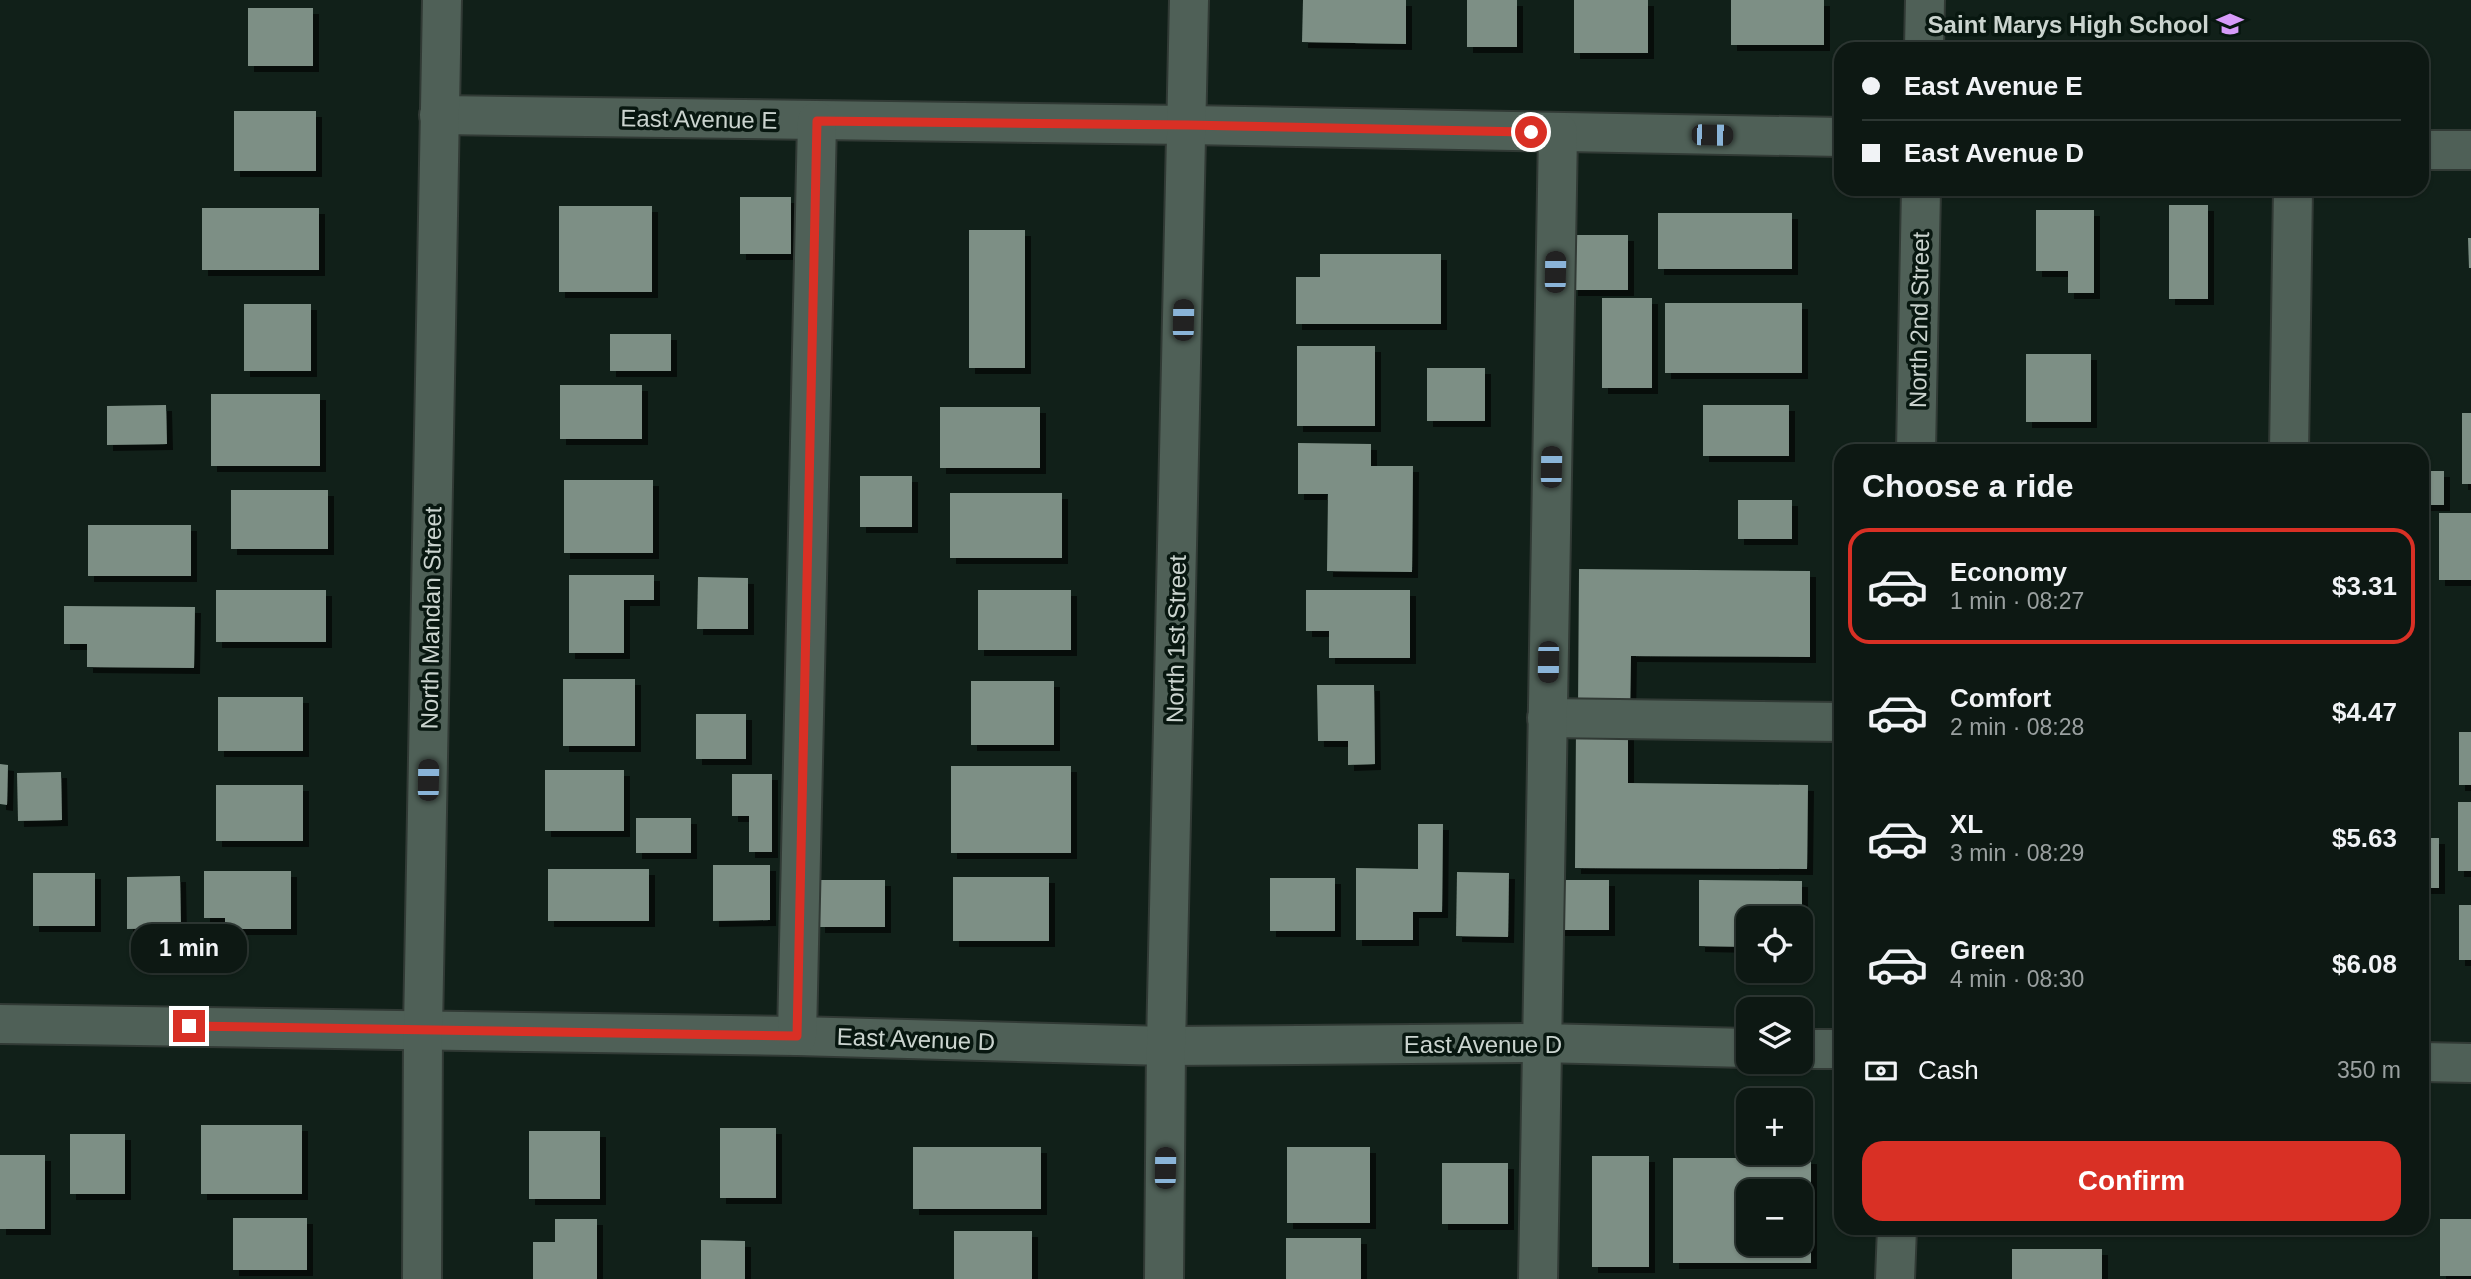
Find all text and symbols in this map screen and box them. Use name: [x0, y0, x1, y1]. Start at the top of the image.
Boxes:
school or university icon: Saint Marys High School: [2215, 9, 2245, 39]
place label: Saint Marys High School: [1928, 11, 2209, 38]
text: East Avenue E: [1904, 71, 2083, 101]
street label: East Avenue E: [620, 104, 778, 134]
route start: [1515, 116, 1547, 148]
car: [1691, 124, 1734, 146]
text: East Avenue D: [1904, 138, 2084, 168]
street label: North 2nd Street: [1904, 231, 1934, 408]
car: [1545, 251, 1566, 293]
car: [1173, 299, 1194, 341]
car: [1541, 446, 1562, 488]
text: Choose a ride: [1862, 468, 2074, 504]
street label: North Mandan Street: [416, 506, 446, 730]
street label: North 1st Street: [1161, 554, 1191, 723]
icon: car: [1866, 555, 1929, 618]
text: Economy: [1950, 557, 2067, 587]
text: $3.31: [2332, 571, 2397, 601]
text: 1 min · 08:27: [1950, 588, 2084, 614]
car: [1538, 641, 1559, 683]
icon: car: [1866, 681, 1929, 744]
text: Comfort: [1950, 683, 2051, 713]
text: $4.47: [2332, 697, 2397, 727]
text: 2 min · 08:28: [1950, 714, 2084, 740]
car: [418, 759, 439, 801]
icon: car: [1866, 807, 1929, 870]
text: XL: [1950, 809, 1983, 839]
text: $5.63: [2332, 823, 2397, 853]
text: 3 min · 08:29: [1950, 840, 2084, 866]
map controls: [1736, 906, 1813, 1256]
button: locate: [1736, 906, 1813, 983]
callout: 1 min: [131, 925, 247, 974]
icon: car: [1866, 933, 1929, 996]
text: 1 min: [159, 935, 219, 961]
text: Green: [1950, 935, 2025, 965]
text: $6.08: [2332, 949, 2397, 979]
text: 4 min · 08:30: [1950, 966, 2084, 992]
button: layers: [1736, 997, 1813, 1074]
route end: [173, 1010, 205, 1042]
street label: East Avenue D: [836, 1023, 996, 1055]
street label: East Avenue D: [1404, 1031, 1562, 1058]
icon: cash: [1862, 1052, 1900, 1090]
text: Cash: [1918, 1055, 1979, 1085]
text: 350 m: [2337, 1057, 2401, 1083]
button: +: [1736, 1088, 1813, 1165]
button: Confirm: [1862, 1141, 2401, 1221]
car: [1155, 1147, 1176, 1189]
button: −: [1736, 1179, 1813, 1256]

